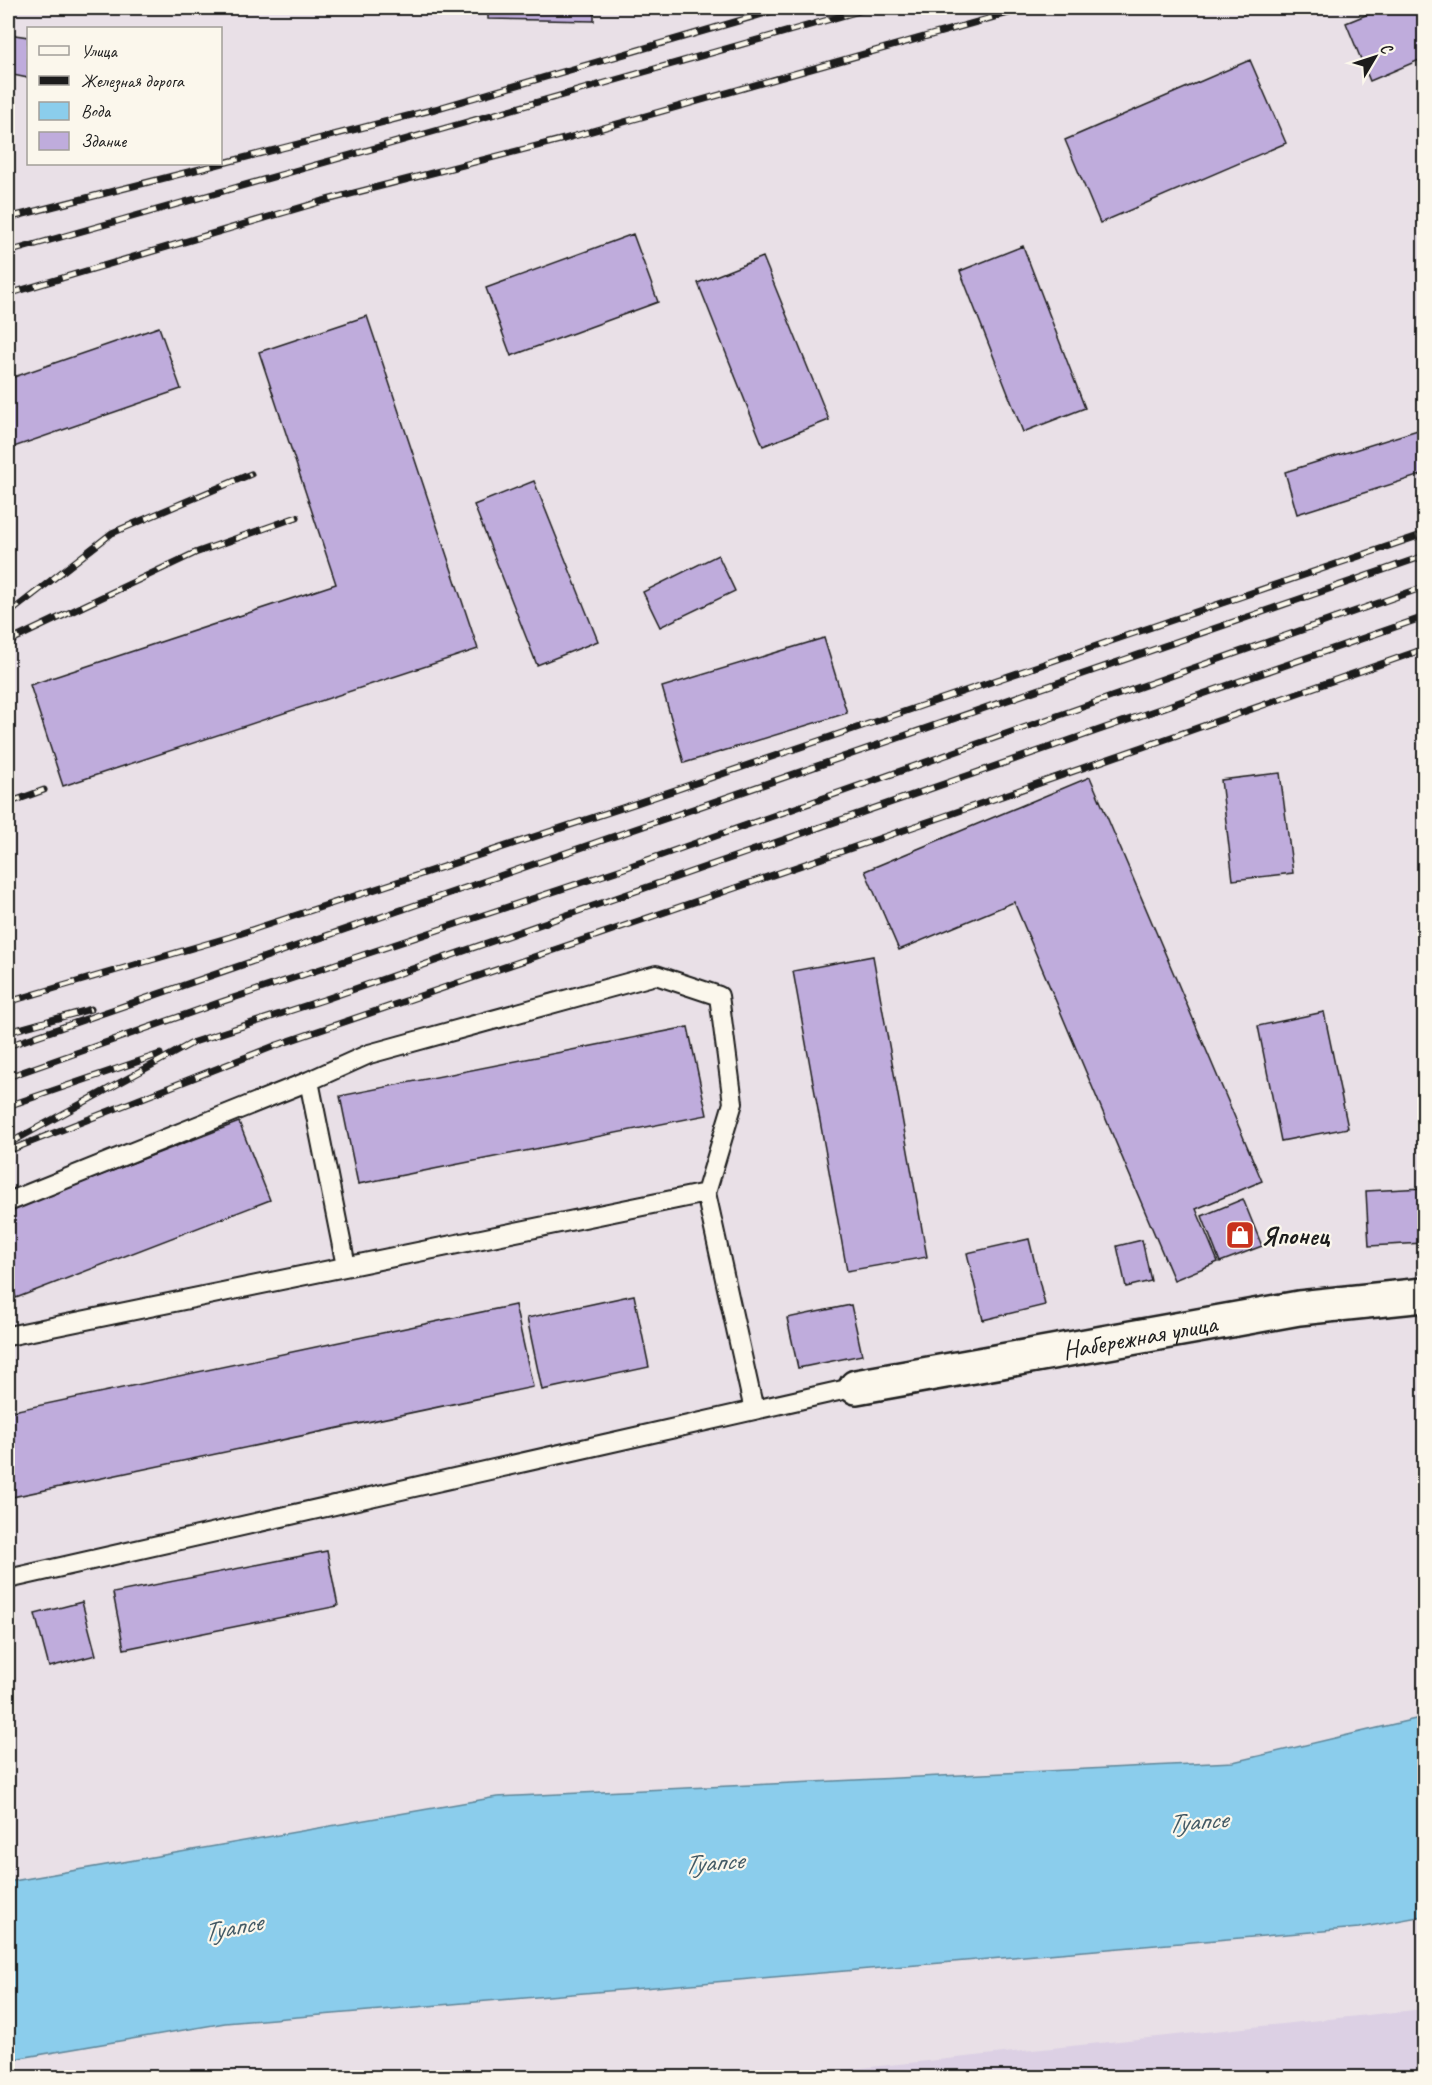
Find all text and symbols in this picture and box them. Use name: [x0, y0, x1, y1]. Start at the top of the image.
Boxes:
legend: [27, 27, 222, 165]
north arrow: [1345, 27, 1405, 87]
text: С: [1376, 39, 1397, 59]
text: Улица: [81, 40, 118, 62]
text: Железная дорога: [81, 70, 185, 93]
text: Вода: [81, 100, 112, 122]
text: Здание: [81, 130, 127, 152]
shop icon: Японец: [1224, 1219, 1256, 1251]
place label: Японец: [1261, 1219, 1331, 1252]
street label: Набережная улица: [1060, 1306, 1221, 1366]
water label: Туапсе: [1166, 1801, 1232, 1841]
water label: Туапсе: [682, 1842, 748, 1882]
water label: Туапсе: [200, 1904, 269, 1949]

